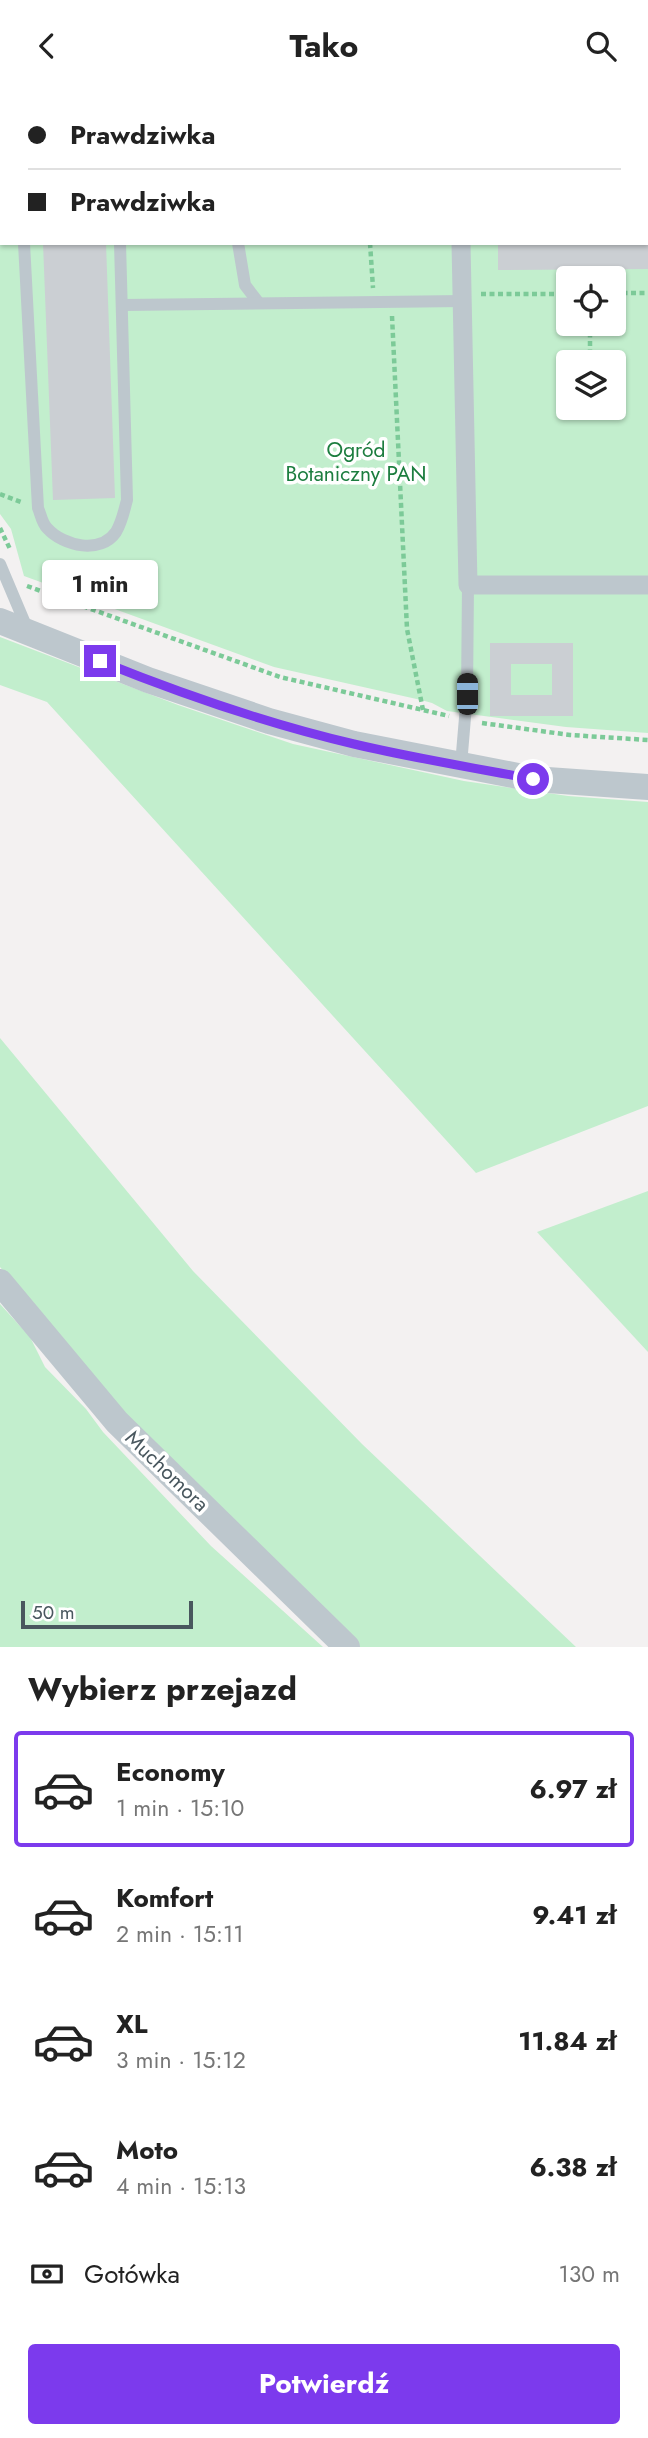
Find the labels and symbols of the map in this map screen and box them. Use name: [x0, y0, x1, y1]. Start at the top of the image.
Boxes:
park label: Ogród Botaniczny PAN: [285, 435, 427, 489]
callout: 1 min: [42, 559, 158, 609]
route end: [84, 645, 116, 677]
car: [457, 673, 478, 715]
route start: [517, 763, 549, 795]
street label: Muchomora: [119, 1423, 215, 1519]
scale bar: [21, 1598, 192, 1630]

